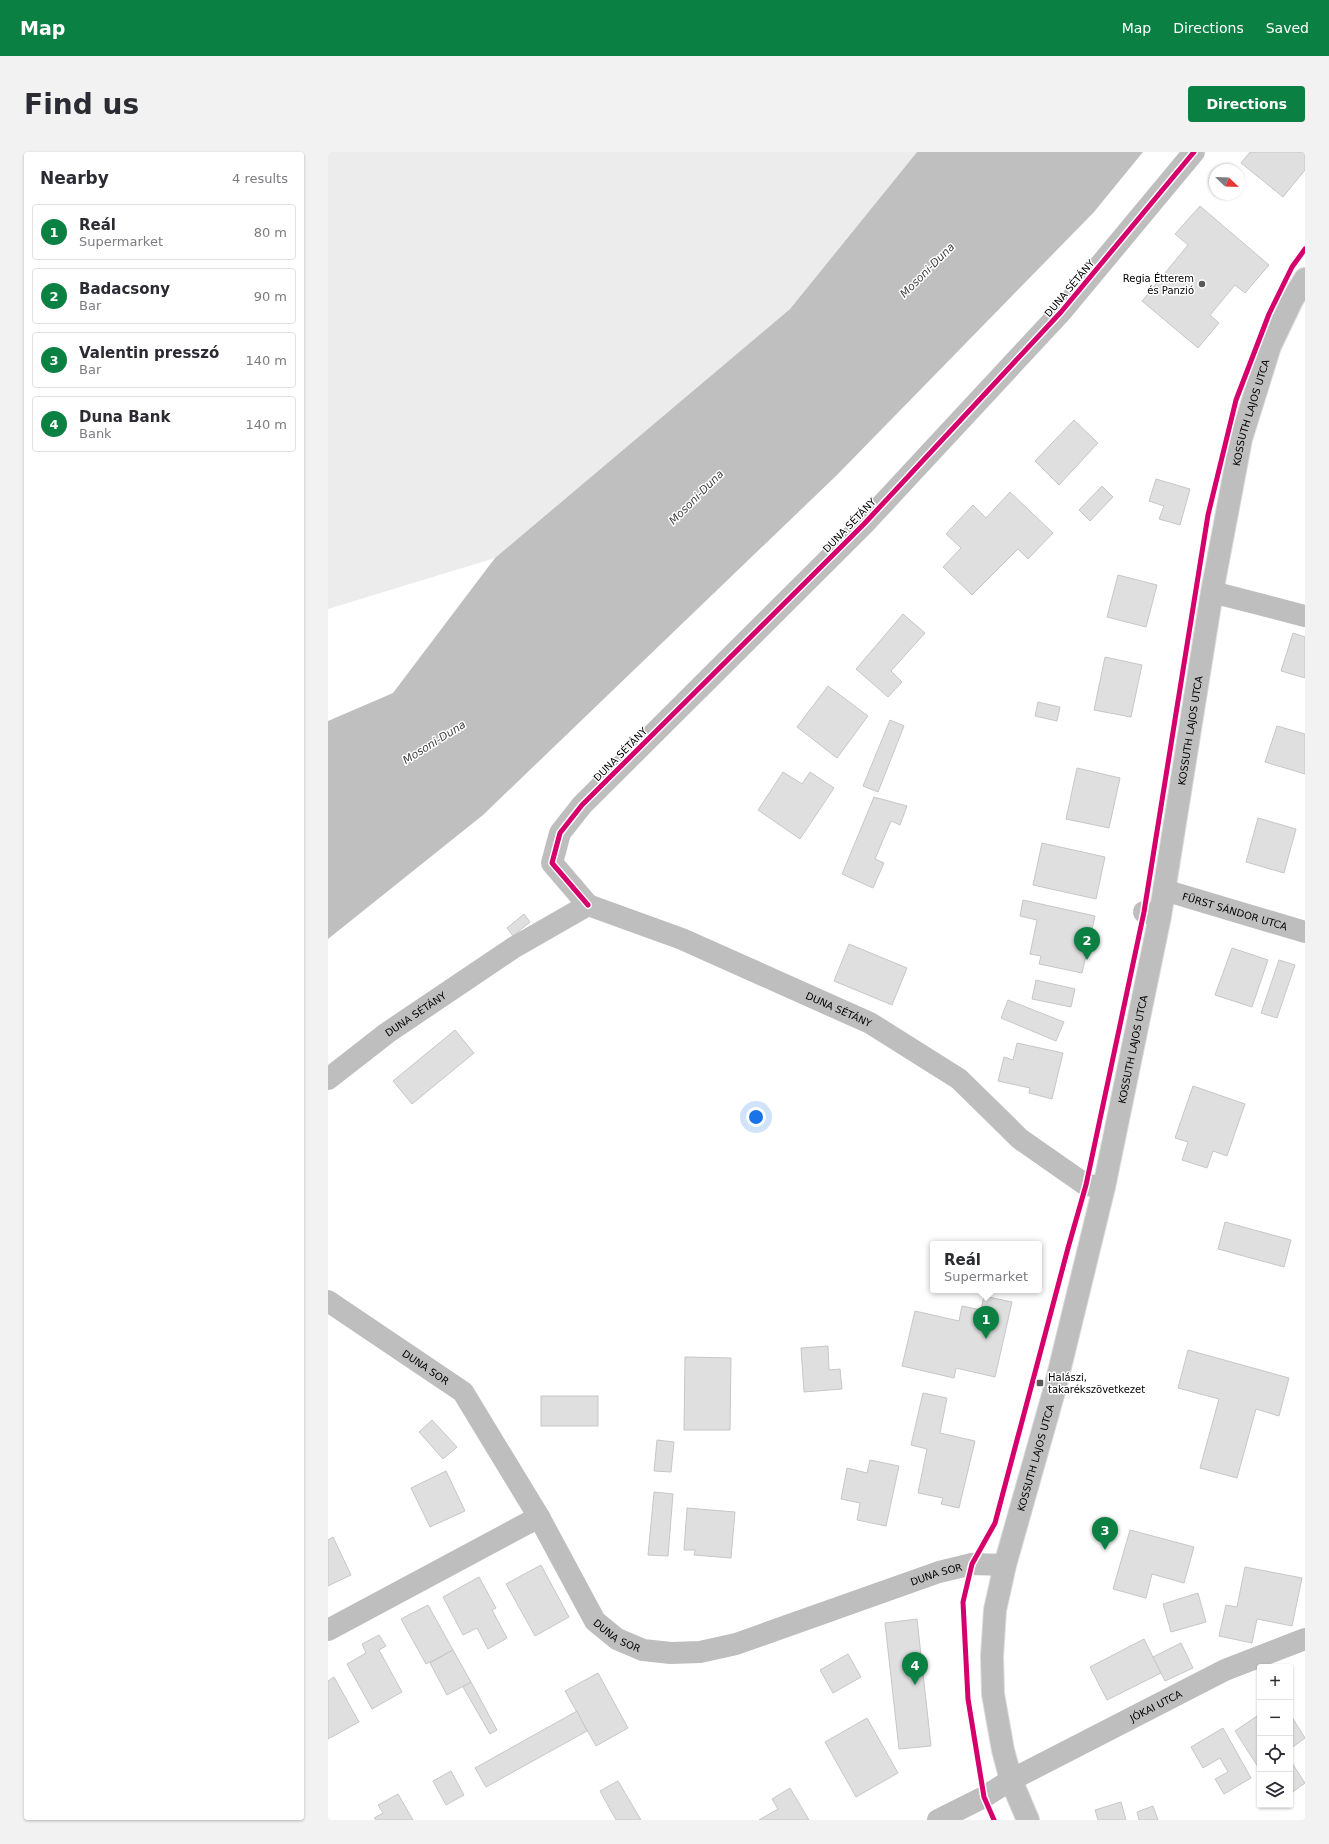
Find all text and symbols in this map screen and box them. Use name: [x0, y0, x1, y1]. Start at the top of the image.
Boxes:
text: Map: [20, 17, 65, 39]
text: Map: [1122, 20, 1151, 36]
text: Directions: [1173, 20, 1244, 36]
text: Saved: [1266, 20, 1309, 36]
button: Directions: [1188, 86, 1305, 122]
text: Find us: [24, 88, 139, 121]
north arrow: [1209, 164, 1245, 200]
text: Nearby: [40, 168, 109, 188]
text: 4 results: [232, 171, 288, 186]
text: Reál: [79, 216, 116, 234]
text: 1: [49, 225, 59, 240]
text: 80 m: [254, 225, 287, 240]
text: Supermarket: [79, 234, 163, 249]
water label: Mosoni-Duna: [897, 240, 958, 300]
street label: DUNA SÉTÁNY: [1042, 256, 1097, 319]
place label: Regia Étterem és Panzió: [1123, 272, 1194, 296]
marker: Regia Étterem és Panzió: [1197, 279, 1207, 289]
text: Badacsony: [79, 280, 170, 298]
text: 2: [49, 289, 59, 304]
text: 90 m: [254, 289, 287, 304]
text: Bar: [79, 298, 101, 313]
text: Valentin presszó: [79, 344, 219, 362]
text: 3: [49, 353, 59, 368]
text: 140 m: [245, 353, 287, 368]
street label: KOSSUTH LAJOS UTCA: [1231, 358, 1272, 467]
text: Bar: [79, 362, 101, 377]
text: Duna Bank: [79, 408, 170, 426]
text: 4: [49, 417, 59, 432]
text: 140 m: [245, 417, 287, 432]
text: Bank: [79, 426, 112, 441]
water label: Mosoni-Duna: [666, 467, 727, 527]
street label: DUNA SÉTÁNY: [820, 495, 879, 555]
street label: KOSSUTH LAJOS UTCA: [1176, 675, 1204, 786]
water label: Mosoni-Duna: [400, 718, 468, 767]
street label: DUNA SÉTÁNY: [591, 724, 650, 783]
street label: FÜRST SÁNDOR UTCA: [1181, 891, 1289, 932]
pin: 2: [1074, 927, 1100, 960]
street label: DUNA SÉTÁNY: [383, 989, 449, 1039]
street label: DUNA SÉTÁNY: [804, 990, 874, 1029]
street label: KOSSUTH LAJOS UTCA: [1116, 994, 1150, 1105]
your location: [746, 1107, 766, 1127]
popup: [930, 1241, 1042, 1293]
text: Reál: [944, 1251, 981, 1269]
text: Supermarket: [944, 1269, 1028, 1284]
pin: 1: [973, 1306, 999, 1339]
street label: DUNA SOR: [400, 1348, 451, 1387]
place label: Halászi, takarékszövetkezet: [1048, 1372, 1145, 1395]
marker: Halászi, takarékszövetkezet: [1035, 1378, 1045, 1388]
street label: KOSSUTH LAJOS UTCA: [1015, 1403, 1056, 1513]
pin: 3: [1092, 1517, 1118, 1550]
street label: DUNA SOR: [909, 1562, 963, 1588]
street label: DUNA SOR: [591, 1617, 642, 1654]
pin: 4: [902, 1652, 928, 1685]
map controls: [1257, 1664, 1293, 1808]
button: +: [1257, 1664, 1293, 1700]
street label: JÓKAI UTCA: [1127, 1688, 1184, 1724]
button: −: [1257, 1700, 1293, 1736]
button: locate: [1257, 1736, 1293, 1772]
button: layers: [1257, 1772, 1293, 1808]

